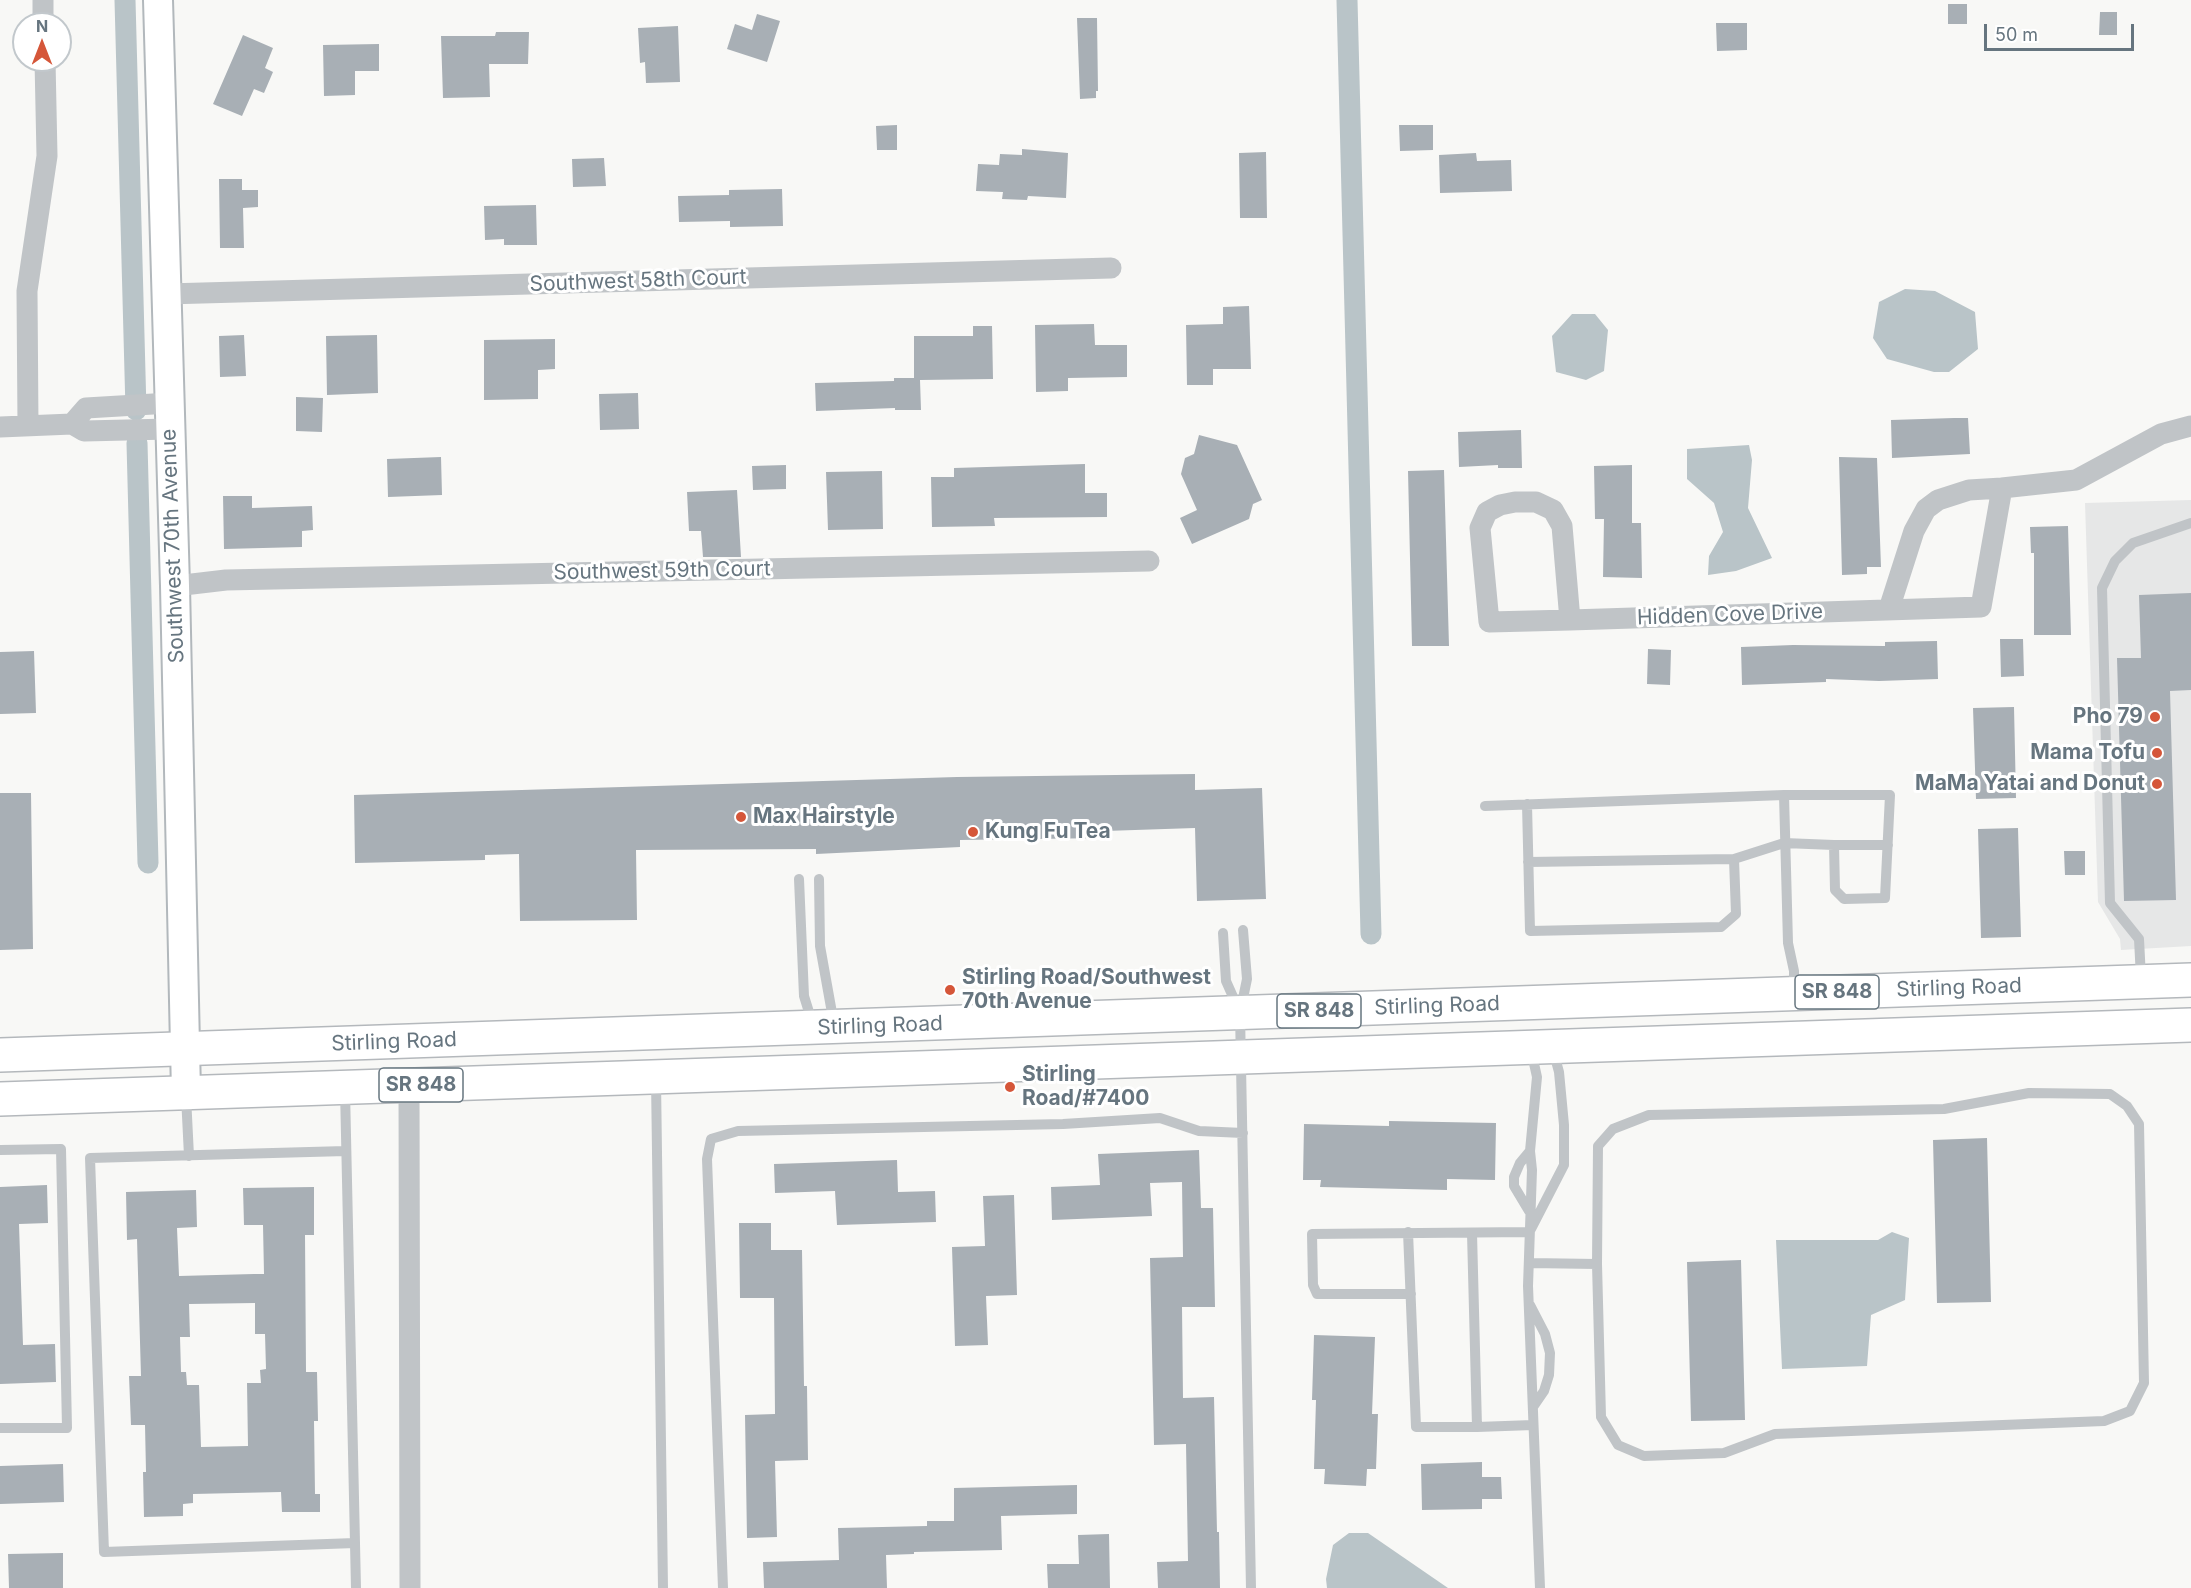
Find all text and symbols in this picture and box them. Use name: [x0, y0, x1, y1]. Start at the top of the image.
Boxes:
north arrow: [12, 12, 72, 72]
scale bar: [1987, 12, 2137, 50]
text: N: [36, 16, 48, 36]
text: 50 m: [1995, 24, 2038, 45]
street label: Southwest 58th Court: [529, 265, 747, 297]
street label: Southwest 70th Avenue: [156, 428, 190, 664]
street label: Southwest 59th Court: [553, 557, 771, 585]
street label: Hidden Cove Drive: [1637, 599, 1823, 631]
place label: Pho 79: [2073, 704, 2143, 730]
marker: Pho 79: [2148, 710, 2162, 724]
place label: Mama Tofu: [2030, 740, 2145, 766]
marker: Mama Tofu: [2150, 746, 2164, 760]
place label: MaMa Yatai and Donut: [1915, 771, 2145, 797]
marker: MaMa Yatai and Donut: [2150, 777, 2164, 791]
place label: Max Hairstyle: [753, 804, 895, 830]
marker: Max Hairstyle: [734, 810, 748, 824]
place label: Kung Fu Tea: [985, 819, 1111, 845]
marker: Kung Fu Tea: [966, 825, 980, 839]
place label: Stirling Road/Southwest 70th Avenue: [962, 965, 1211, 1015]
street label: Stirling Road: [1896, 973, 2022, 1003]
road number: SR 848: [1795, 975, 1879, 1009]
marker: Stirling Road/Southwest 70th Avenue: [943, 983, 957, 997]
street label: Stirling Road: [1374, 991, 1500, 1021]
road number: SR 848: [1277, 994, 1361, 1028]
street label: Stirling Road: [817, 1011, 943, 1041]
street label: Stirling Road: [331, 1027, 457, 1057]
place label: Stirling Road/#7400: [1022, 1062, 1149, 1112]
road number: SR 848: [379, 1068, 463, 1102]
marker: Stirling Road/#7400: [1003, 1080, 1017, 1094]

